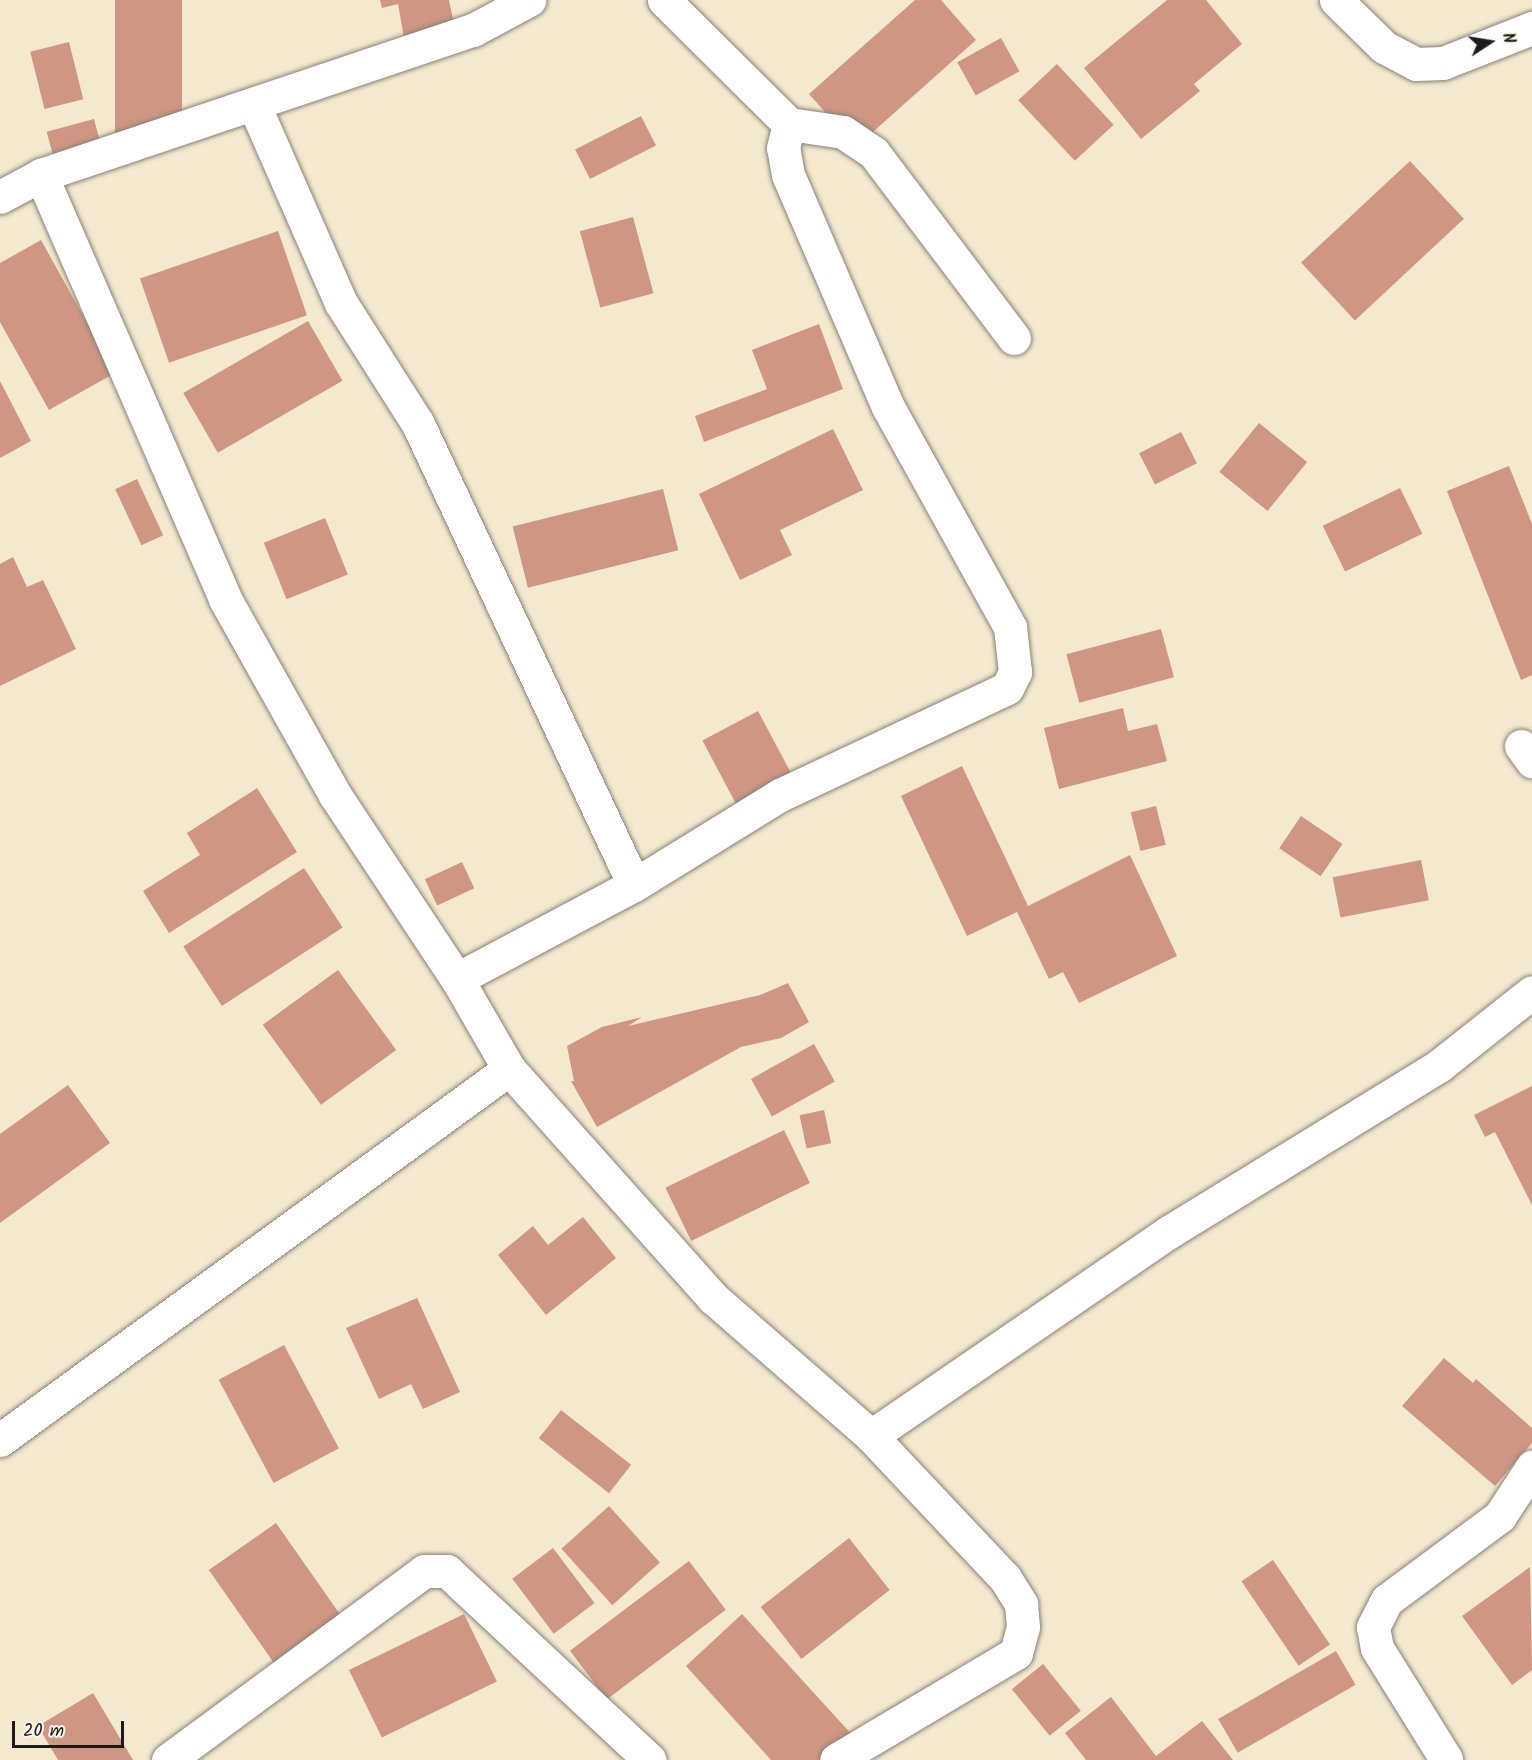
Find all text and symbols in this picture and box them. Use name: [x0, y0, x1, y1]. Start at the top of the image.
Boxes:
north arrow: [1460, 12, 1520, 72]
text: N: [1495, 31, 1521, 46]
scale bar: [15, 1709, 128, 1747]
text: 20 m: [23, 1717, 64, 1746]

